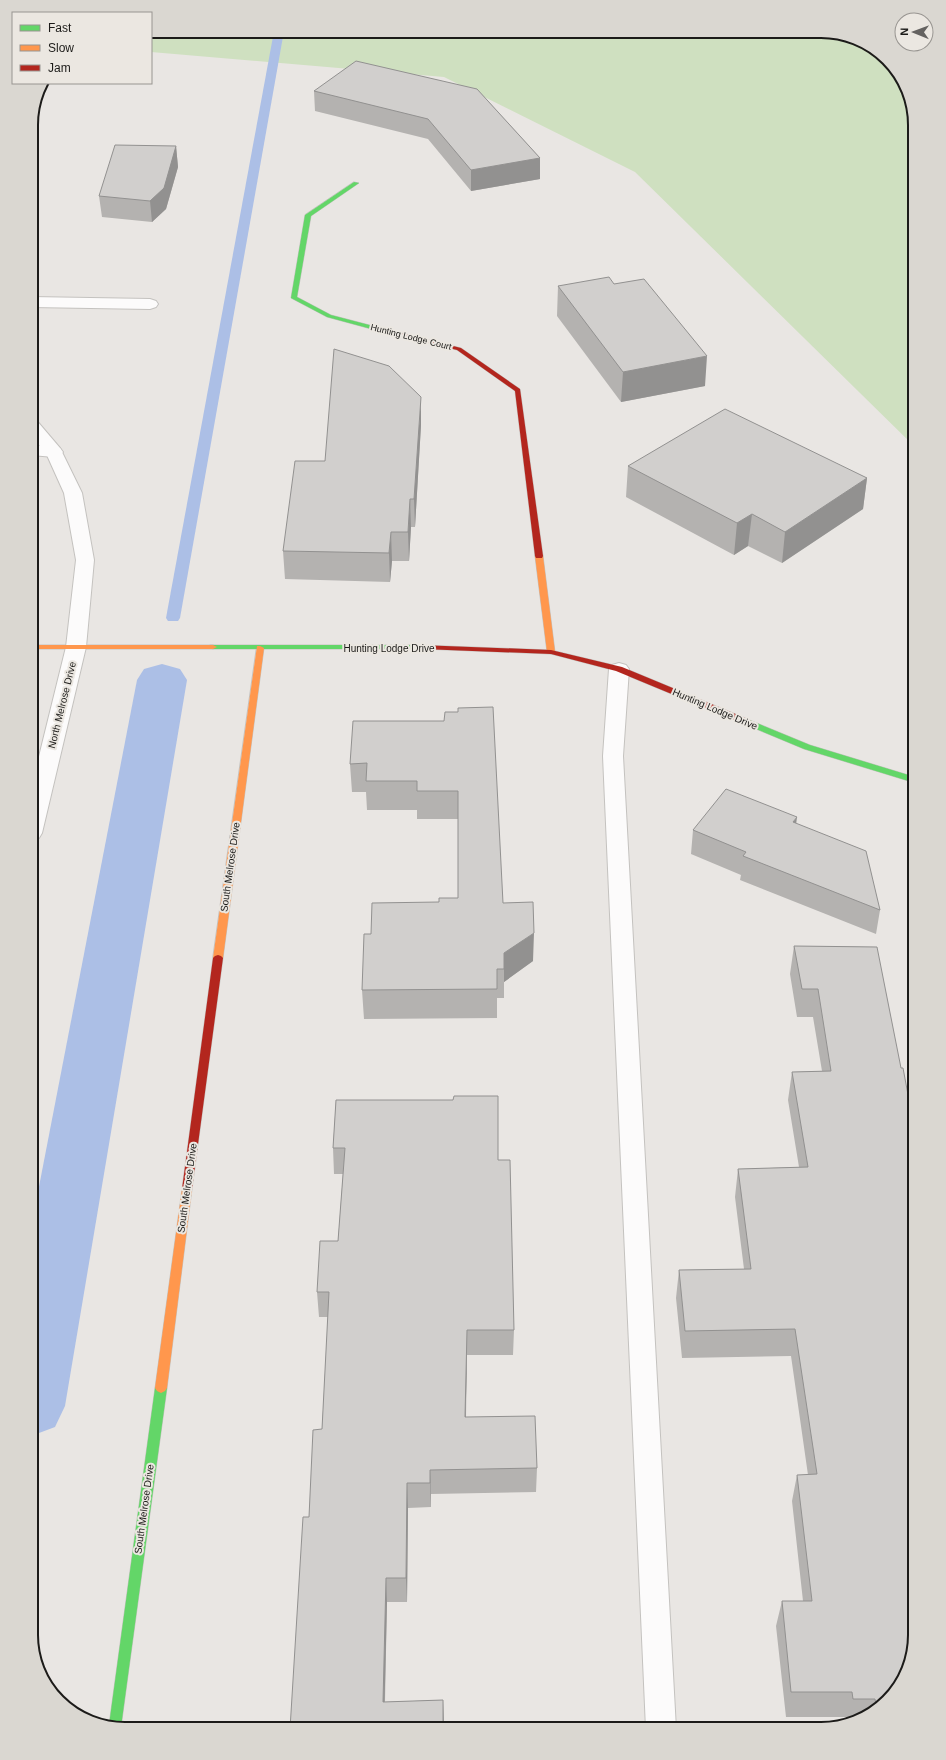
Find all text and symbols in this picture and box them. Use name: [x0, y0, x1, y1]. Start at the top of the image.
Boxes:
legend: [12, 12, 152, 84]
north arrow: [894, 12, 934, 52]
text: Fast: [48, 21, 72, 35]
text: N: [898, 28, 910, 36]
text: Slow: [48, 41, 74, 55]
text: Jam: [48, 61, 71, 75]
street label: Hunting Lodge Court: [369, 322, 453, 352]
street label: Hunting Lodge Drive: [343, 643, 435, 654]
street label: North Melrose Drive: [46, 660, 78, 749]
street label: Hunting Lodge Drive: [671, 686, 760, 732]
street label: South Melrose Drive: [218, 821, 242, 913]
street label: South Melrose Drive: [175, 1142, 199, 1234]
street label: South Melrose Drive: [132, 1463, 156, 1555]

